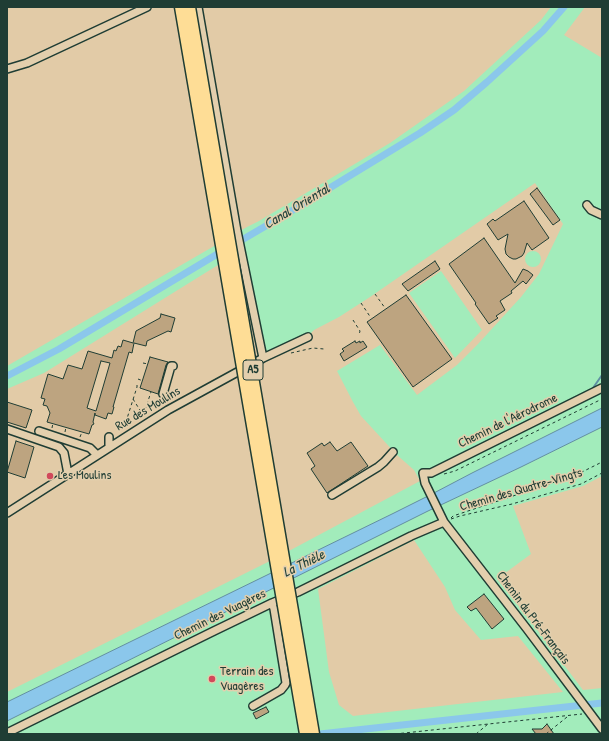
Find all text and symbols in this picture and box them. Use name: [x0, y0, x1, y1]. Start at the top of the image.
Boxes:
water label: Canal Oriental: [261, 181, 333, 233]
road number: A5: [243, 360, 263, 380]
street label: Rue des Moulins: [113, 384, 183, 434]
street label: Chemin de l'Aérodrome: [456, 390, 560, 452]
street label: Chemin des Quatre-Vingts: [458, 465, 584, 515]
place label: Les Moulins: [58, 468, 111, 484]
marker: Les Moulins: [45, 471, 55, 481]
water label: La Thièle: [280, 547, 328, 581]
street label: Chemin du Pré-Français: [493, 568, 573, 668]
street label: Chemin des Vuagères: [171, 586, 269, 644]
place label: Terrain des Vuagères: [220, 664, 273, 695]
marker: Terrain des Vuagères: [207, 674, 217, 684]

